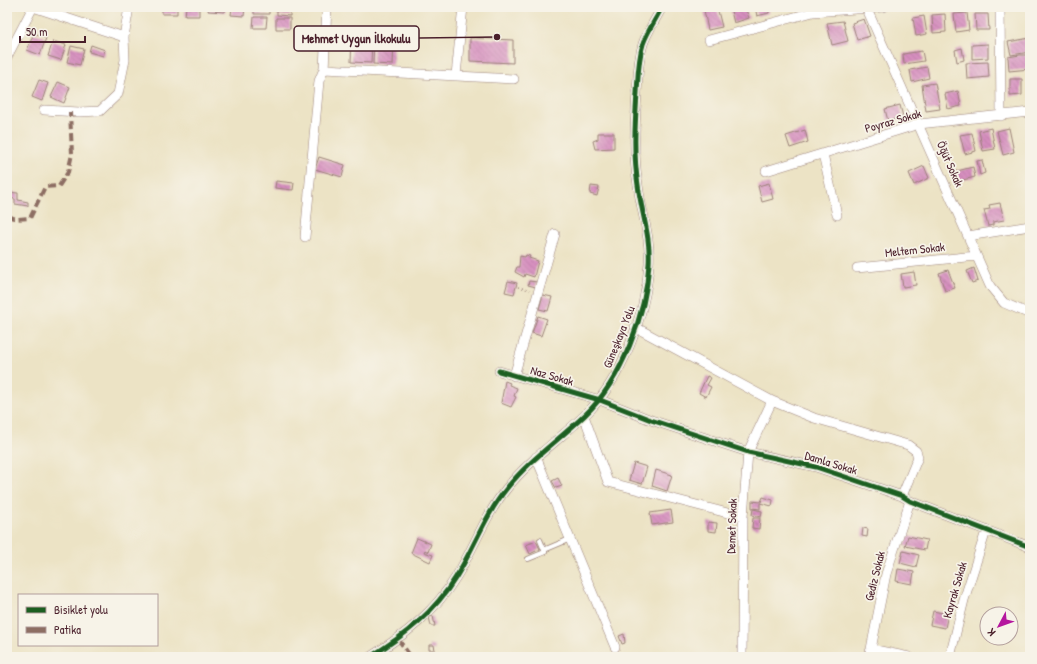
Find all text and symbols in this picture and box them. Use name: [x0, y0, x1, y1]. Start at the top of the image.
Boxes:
scale bar: [20, 18, 85, 44]
text: 50 m: [26, 23, 47, 40]
callout: Mehmet Uygun İlkokulu: [294, 26, 419, 51]
text: Mehmet Uygun İlkokulu: [302, 29, 411, 48]
street label: Poyraz Sokak: [863, 104, 923, 137]
street label: Öğüt Sokak: [933, 138, 968, 190]
street label: Meltem Sokak: [884, 238, 946, 261]
street label: Güneşkaya Yolu: [598, 303, 639, 370]
street label: Naz Sokak: [529, 361, 576, 390]
street label: Damla Sokak: [803, 446, 860, 479]
street label: Demet Sokak: [722, 498, 741, 554]
street label: Gediz Sokak: [860, 549, 889, 603]
street label: Kayrak Sokak: [938, 560, 971, 620]
legend: [18, 594, 158, 646]
text: Bisiklet yolu: [54, 601, 108, 618]
north arrow: [979, 606, 1019, 646]
text: Patika: [54, 621, 81, 638]
text: K: [984, 626, 999, 639]

